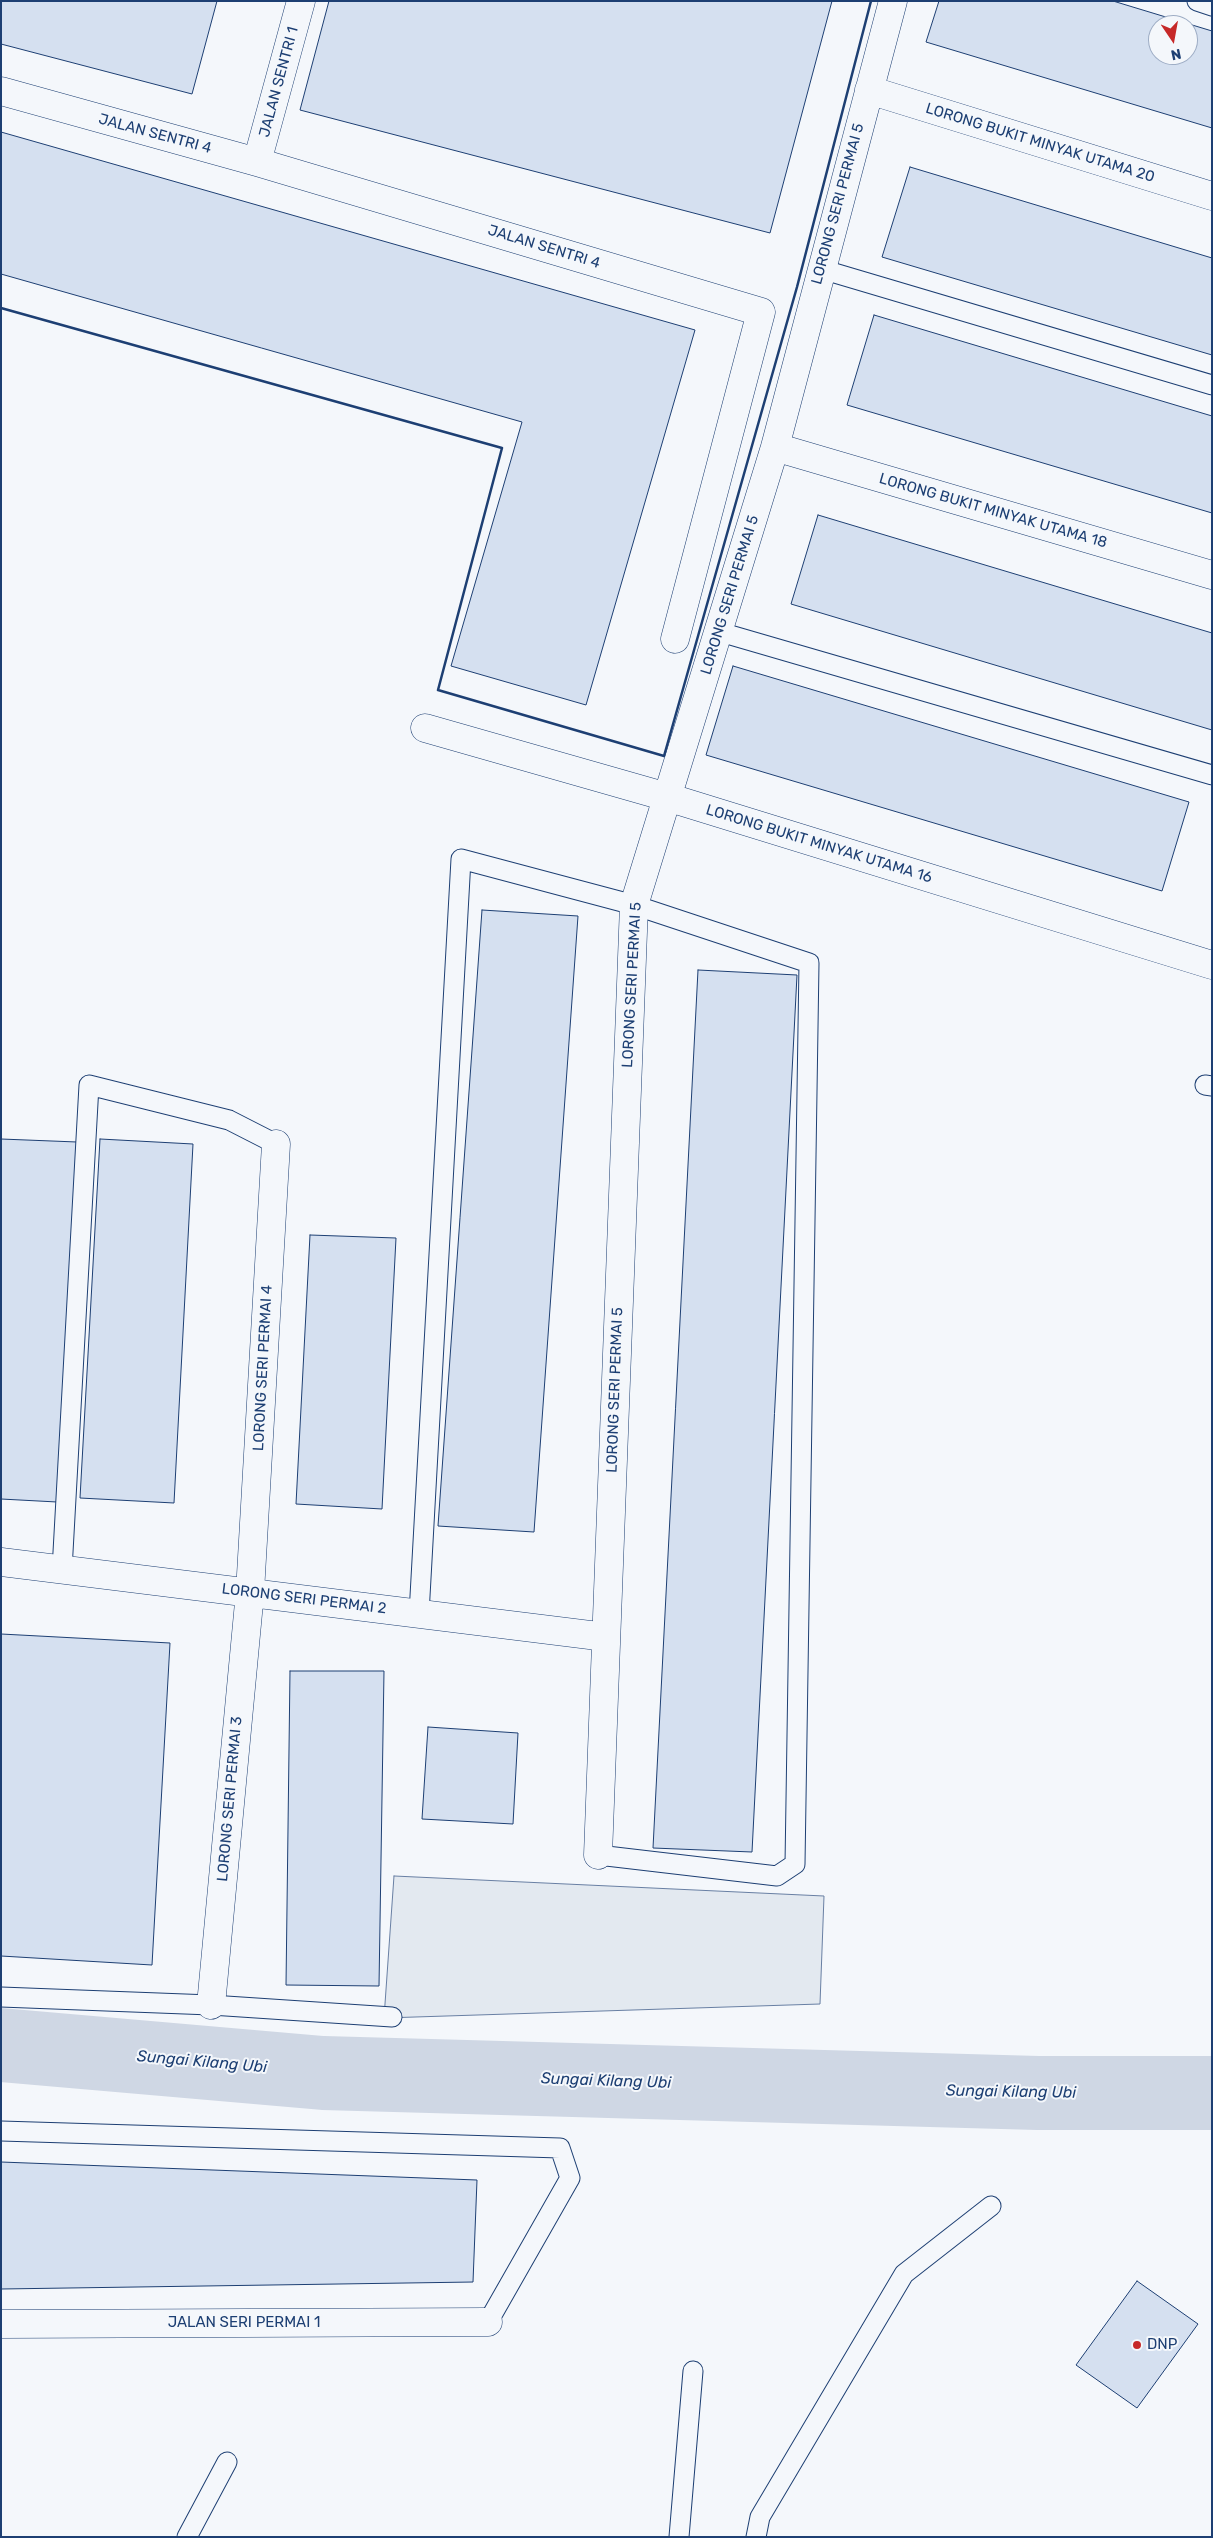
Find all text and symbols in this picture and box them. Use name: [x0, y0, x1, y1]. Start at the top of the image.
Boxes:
north arrow: [1148, 15, 1198, 65]
street label: JALAN SENTRI 1: [256, 25, 302, 139]
text: N: [1169, 45, 1183, 64]
street label: LORONG BUKIT MINYAK UTAMA 20: [923, 100, 1157, 186]
street label: JALAN SENTRI 4: [96, 110, 214, 158]
street label: LORONG SERI PERMAI 5: [808, 122, 868, 286]
street label: JALAN SENTRI 4: [486, 221, 602, 273]
street label: LORONG BUKIT MINYAK UTAMA 18: [877, 470, 1109, 552]
street label: LORONG SERI PERMAI 5: [697, 513, 763, 677]
street label: LORONG BUKIT MINYAK UTAMA 16: [704, 801, 934, 887]
street label: LORONG SERI PERMAI 5: [619, 902, 645, 1068]
street label: LORONG SERI PERMAI 4: [250, 1284, 276, 1452]
street label: LORONG SERI PERMAI 5: [603, 1307, 627, 1473]
street label: LORONG SERI PERMAI 2: [221, 1580, 387, 1618]
street label: LORONG SERI PERMAI 3: [214, 1716, 246, 1882]
water label: Sungai Kilang Ubi: [136, 2047, 268, 2077]
water label: Sungai Kilang Ubi: [540, 2069, 672, 2093]
water label: Sungai Kilang Ubi: [946, 2081, 1076, 2103]
street label: JALAN SERI PERMAI 1: [168, 2314, 320, 2332]
place label: DNP: [1147, 2336, 1177, 2354]
marker: DNP: [1131, 2339, 1143, 2351]

